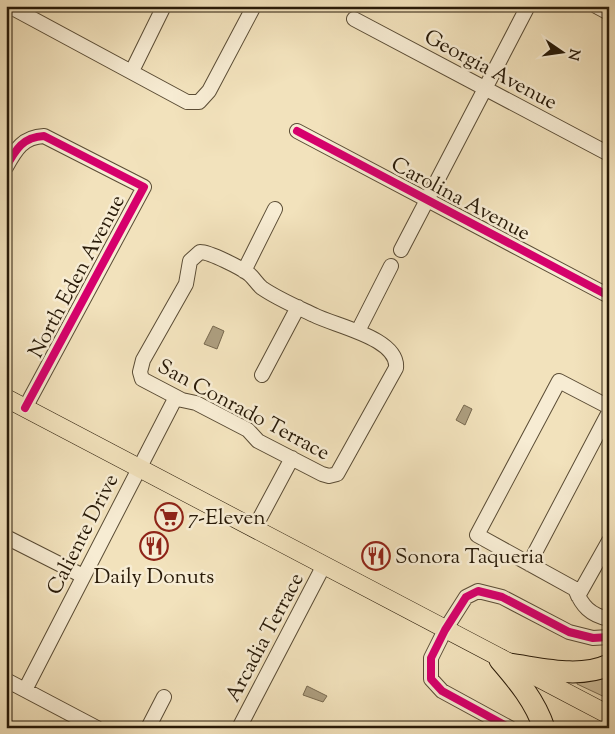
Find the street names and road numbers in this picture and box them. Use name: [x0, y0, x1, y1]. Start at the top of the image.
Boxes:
street label: Georgia Avenue: [418, 23, 562, 118]
street label: Carolina Avenue: [385, 150, 535, 249]
street label: North Eden Avenue: [22, 190, 133, 364]
street label: San Conrado Terrace: [152, 353, 334, 469]
street label: Caliente Drive: [40, 469, 127, 601]
street label: Arcadia Terrace: [219, 568, 312, 708]

